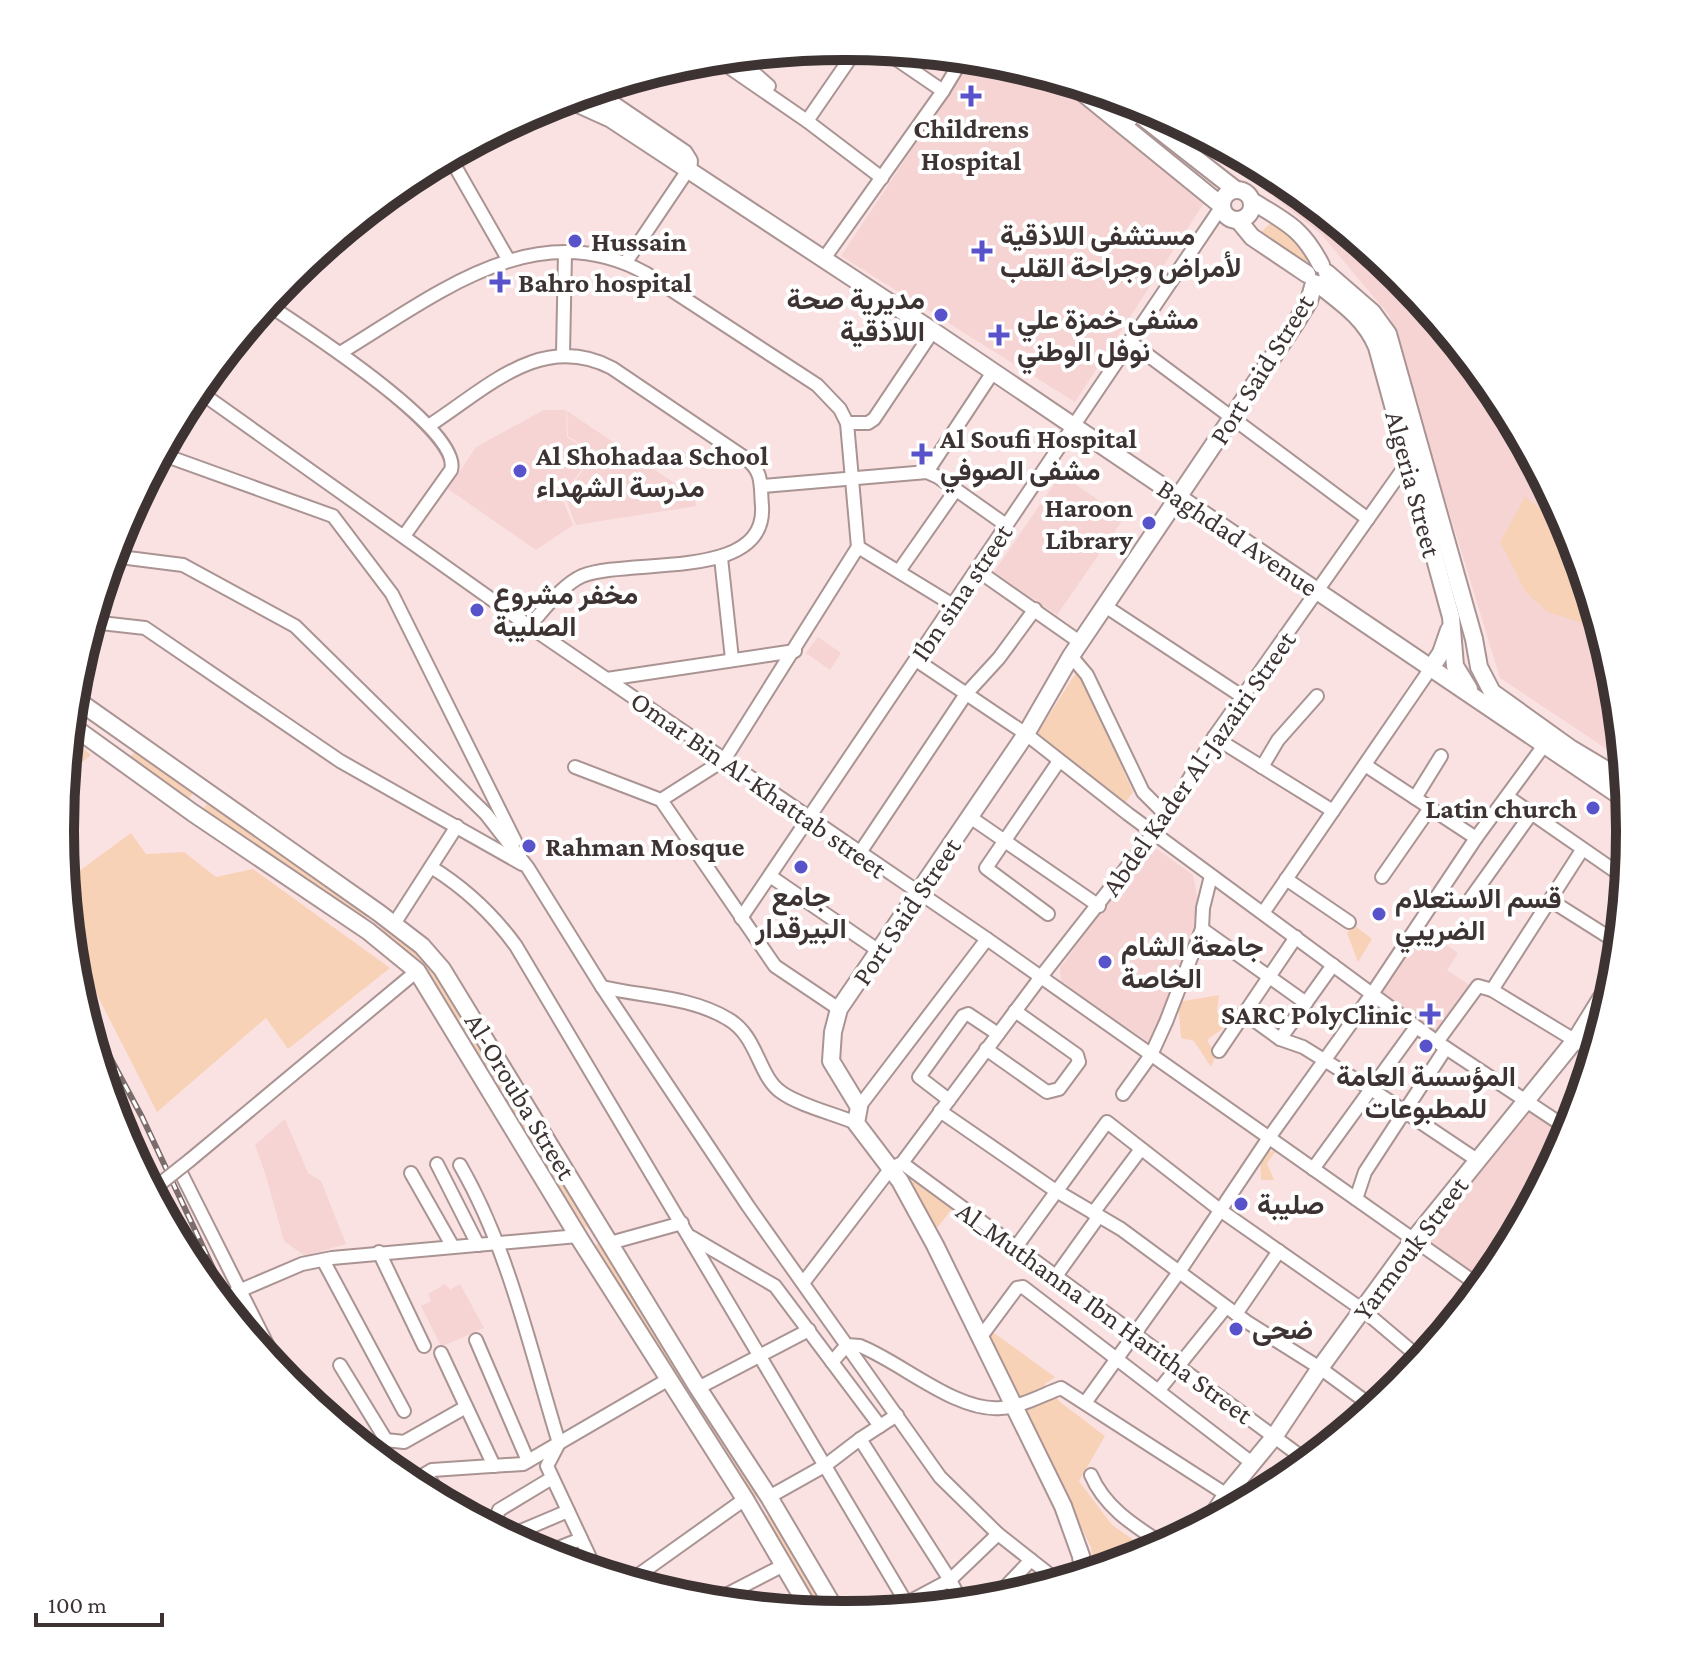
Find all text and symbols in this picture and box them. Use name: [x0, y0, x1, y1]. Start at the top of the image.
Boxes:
marker: Childrens Hospital: [960, 85, 982, 107]
place label: Childrens Hospital: [913, 113, 1029, 176]
place label: مستشفى اللاذقية لأمراض وجراحة القلب: [1000, 220, 1242, 285]
place label: Hussain: [591, 226, 687, 257]
marker: Hussain: [566, 232, 584, 250]
marker: مستشفى اللاذقية لأمراض وجراحة القلب: [971, 240, 993, 262]
place label: Bahro hospital: [518, 267, 692, 298]
marker: Bahro hospital: [489, 271, 511, 293]
place label: مديرية صحة اللاذقية: [787, 284, 925, 348]
street label: Port Said Street: [1203, 288, 1320, 450]
place label: مشفى خمزة علي نوفل الوطني: [1017, 304, 1199, 375]
marker: مديرية صحة اللاذقية: [932, 306, 950, 324]
marker: مشفى خمزة علي نوفل الوطني: [988, 324, 1010, 346]
street label: Algeria Street: [1379, 408, 1448, 561]
place label: Al Soufi Hospital مشفى الصوفي: [939, 423, 1137, 494]
place label: Al Shohadaa School مدرسة الشهداء: [535, 440, 768, 505]
marker: Al Soufi Hospital مشفى الصوفي: [911, 443, 933, 465]
marker: Al Shohadaa School مدرسة الشهداء: [511, 462, 529, 480]
street label: Baghdad Avenue: [1152, 472, 1324, 603]
place label: Haroon Library: [1044, 492, 1133, 555]
marker: Haroon Library: [1140, 514, 1158, 532]
street label: Ibn sina street: [904, 517, 1019, 667]
place label: مخفر مشروع الصليبة: [493, 579, 638, 643]
marker: مخفر مشروع الصليبة: [468, 601, 486, 619]
street label: Abdel Kader Al-Jazairi Street: [1095, 624, 1302, 902]
street label: Omar Bin Al-Khattab street: [625, 684, 893, 885]
place label: Latin church: [1425, 793, 1577, 824]
marker: Latin church: [1584, 799, 1602, 817]
place label: Rahman Mosque: [545, 831, 745, 862]
street label: Port Said Street: [846, 831, 967, 991]
marker: Rahman Mosque: [520, 837, 538, 855]
marker: جامع البيرقدار: [792, 858, 810, 876]
place label: جامع البيرقدار: [754, 881, 847, 946]
place label: قسم الاستعلام الضريبي: [1395, 883, 1562, 954]
marker: قسم الاستعلام الضريبي: [1370, 905, 1388, 923]
place label: جامعة الشام الخاصة: [1121, 931, 1263, 994]
marker: جامعة الشام الخاصة: [1096, 953, 1114, 971]
place label: SARC PolyClinic: [1221, 999, 1412, 1030]
marker: SARC PolyClinic: [1419, 1003, 1441, 1025]
street label: Al-Orouba Street: [459, 1007, 583, 1186]
marker: المؤسسة العامة للمطبوعات: [1417, 1037, 1435, 1055]
place label: المؤسسة العامة للمطبوعات: [1336, 1061, 1516, 1126]
street label: Yarmouk Street: [1346, 1170, 1475, 1326]
place label: صليبة: [1257, 1189, 1324, 1221]
street label: Al_Muthanna Ibn Haritha Street: [951, 1195, 1259, 1431]
marker: صليبة: [1232, 1195, 1250, 1213]
place label: ضحى: [1252, 1314, 1313, 1346]
marker: ضحى: [1227, 1320, 1245, 1338]
scale bar: [36, 1577, 162, 1627]
text: 100 m: [48, 1591, 107, 1618]

